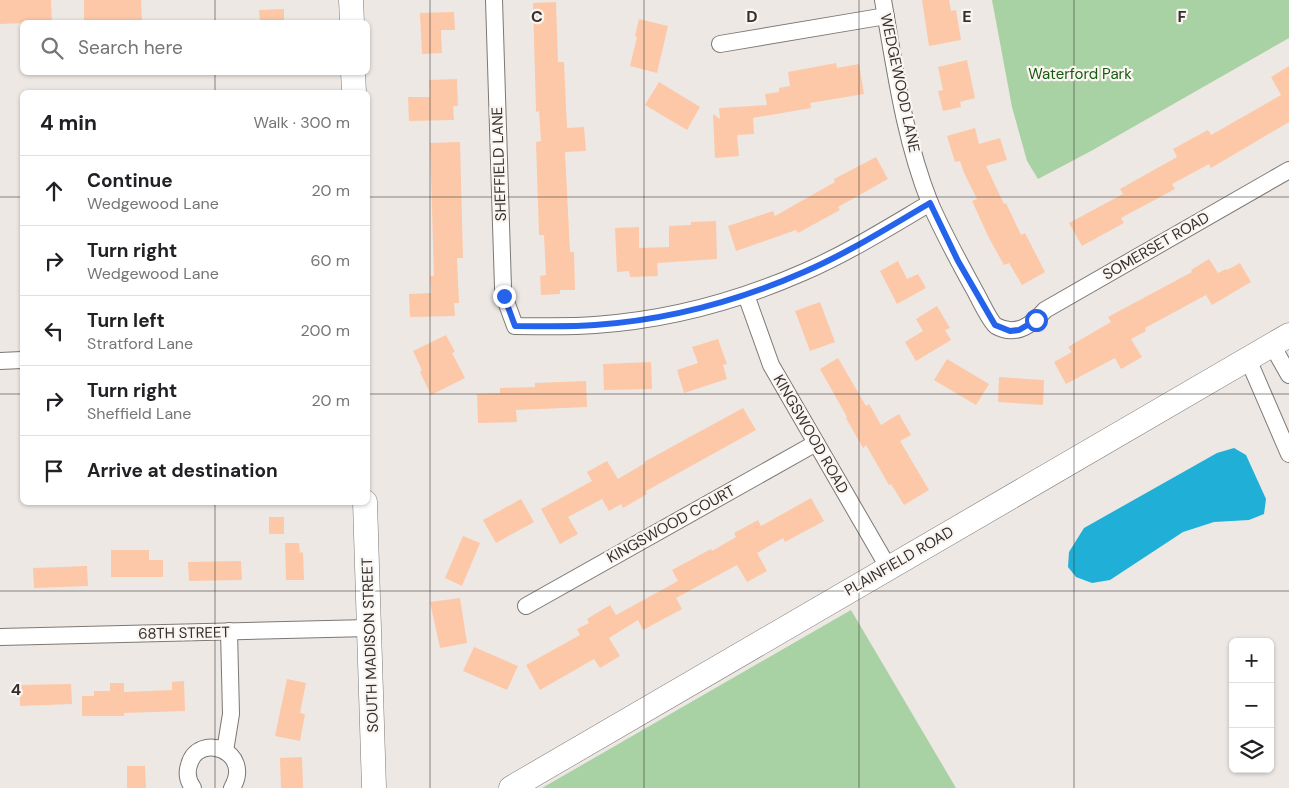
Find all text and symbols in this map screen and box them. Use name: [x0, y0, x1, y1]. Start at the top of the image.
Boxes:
text: C: [531, 6, 543, 27]
text: D: [746, 6, 758, 27]
text: E: [962, 6, 972, 27]
text: F: [1178, 6, 1187, 27]
street label: WEDGEWOOD LANE: [876, 12, 924, 154]
search box: [20, 20, 370, 75]
icon: search: [38, 34, 66, 62]
text: Search here: [78, 35, 183, 60]
park label: Waterford Park: [1028, 64, 1132, 84]
street label: SHEFFIELD LANE: [487, 107, 511, 221]
text: 4 min: [40, 109, 97, 137]
text: Walk · 300 m: [253, 112, 350, 133]
text: Continue: [87, 168, 173, 193]
icon: ahead: [40, 177, 68, 205]
text: 20 m: [311, 180, 350, 201]
text: Wedgewood Lane: [87, 193, 219, 214]
street label: SOMERSET ROAD: [1099, 207, 1213, 285]
text: Turn right: [87, 238, 177, 263]
icon: right: [40, 247, 68, 275]
text: 60 m: [310, 250, 350, 271]
text: Wedgewood Lane: [87, 263, 219, 284]
route end: [493, 285, 516, 308]
text: Turn left: [87, 308, 165, 333]
route start: [1025, 309, 1048, 332]
icon: left: [40, 317, 68, 345]
text: 200 m: [301, 320, 350, 341]
text: Stratford Lane: [87, 333, 193, 354]
street label: KINGSWOOD ROAD: [769, 371, 853, 497]
text: Turn right: [87, 378, 177, 403]
icon: right: [40, 387, 68, 415]
text: 20 m: [311, 390, 350, 411]
text: Sheffield Lane: [87, 403, 191, 424]
icon: arrive: [40, 457, 68, 485]
text: Arrive at destination: [87, 458, 278, 483]
street label: KINGSWOOD COURT: [603, 480, 739, 568]
street label: PLAINFIELD ROAD: [841, 522, 957, 600]
street label: SOUTH MADISON STREET: [357, 557, 383, 733]
street label: 68TH STREET: [138, 622, 230, 644]
map controls: [1229, 638, 1274, 773]
button: +: [1229, 638, 1274, 683]
text: 4: [11, 679, 21, 700]
button: −: [1229, 683, 1274, 728]
button: layers: [1229, 728, 1274, 773]

